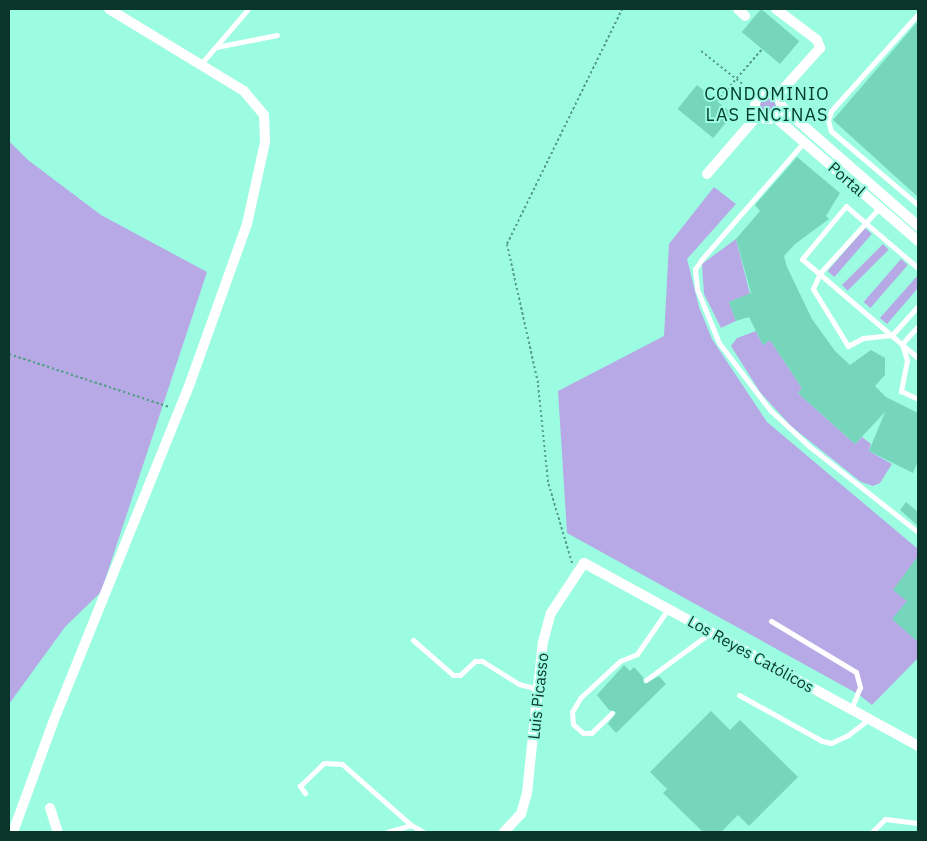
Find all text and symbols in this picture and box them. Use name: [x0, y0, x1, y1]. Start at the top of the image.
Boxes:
district label: CONDOMINIO LAS ENCINAS: [703, 84, 831, 126]
street label: Portal: [825, 158, 869, 200]
street label: Los Reyes Católicos: [685, 611, 817, 697]
street label: Luis Picasso: [524, 652, 552, 740]

